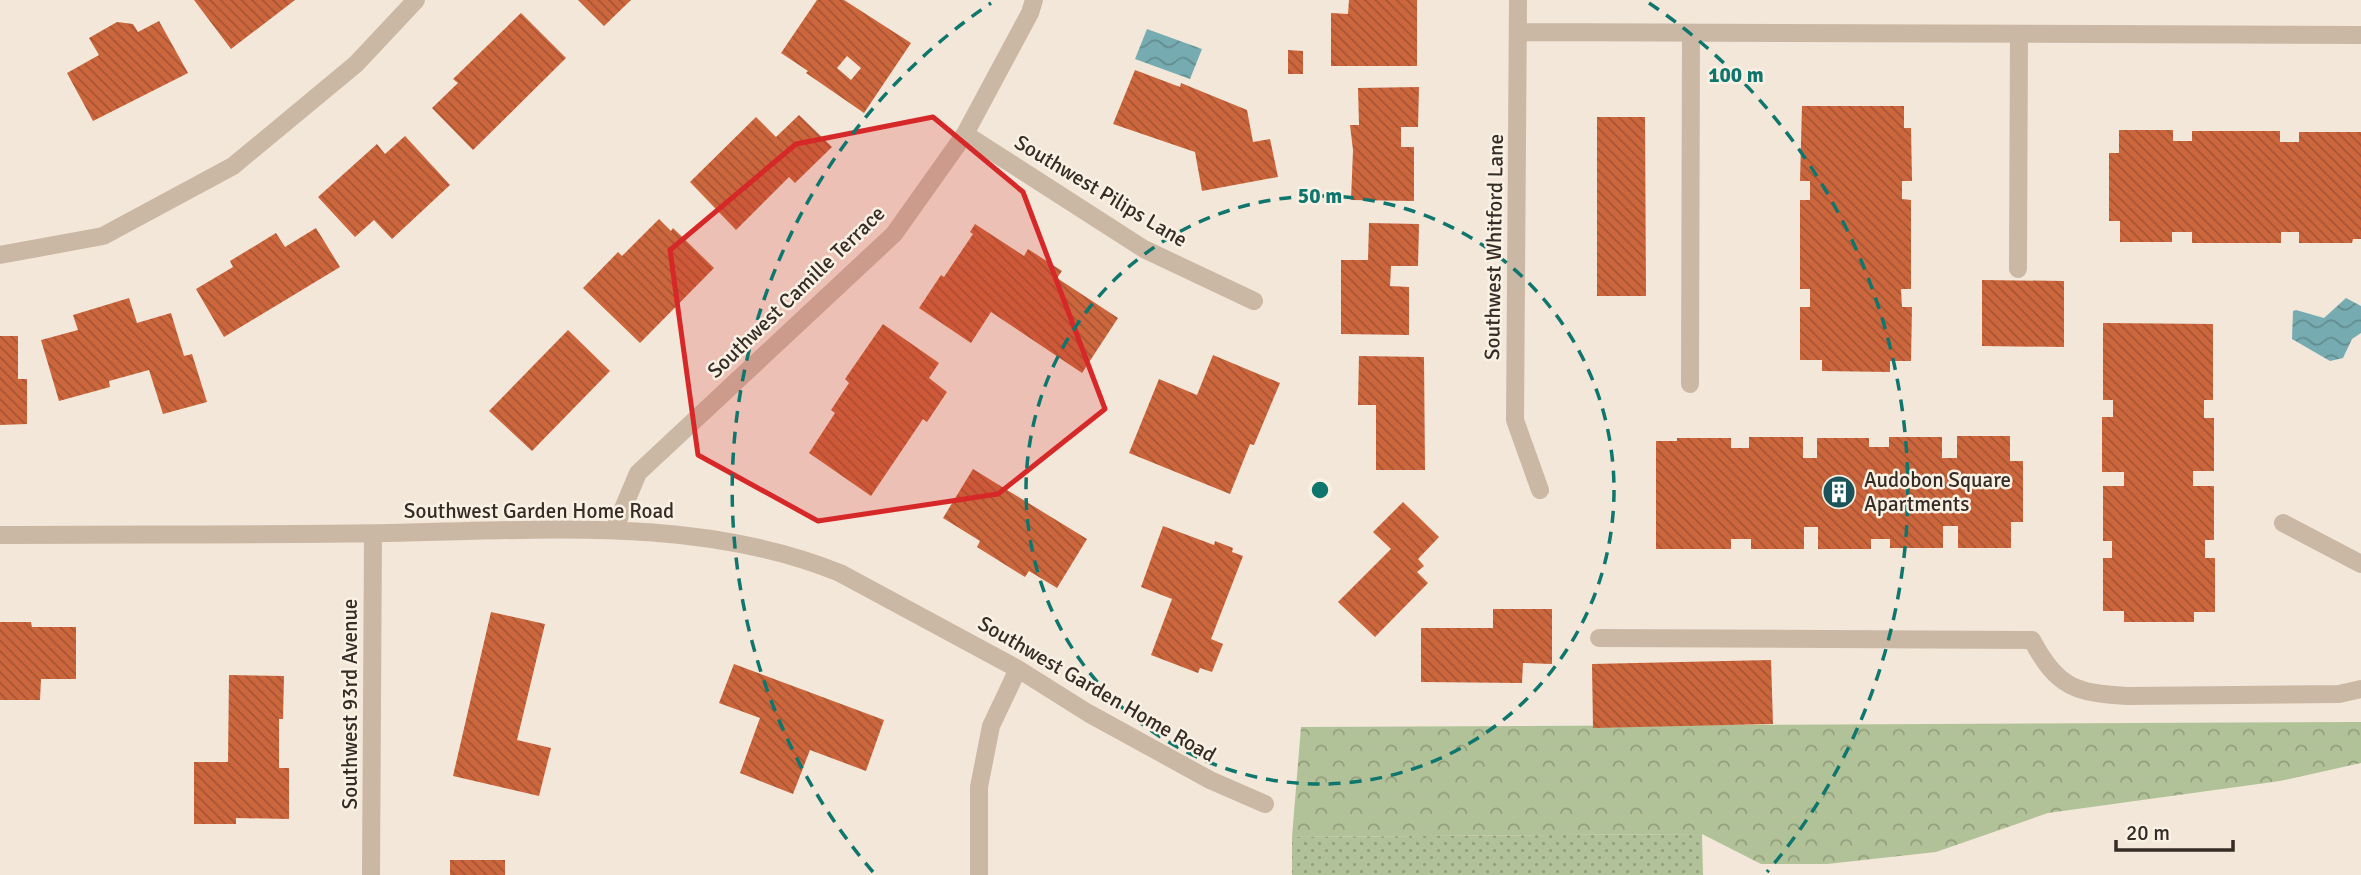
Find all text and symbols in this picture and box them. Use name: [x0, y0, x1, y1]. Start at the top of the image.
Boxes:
text: 100 m: [1708, 62, 1764, 88]
street label: Southwest Pilips Lane: [1010, 129, 1192, 253]
street label: Southwest Whitford Lane: [1479, 134, 1509, 360]
text: 50 m: [1298, 183, 1342, 209]
street label: Southwest Camille Terrace: [702, 200, 890, 384]
place label: Audobon Square Apartments: [1864, 467, 2011, 517]
building icon: Audobon Square Apartments: [1820, 473, 1858, 511]
centre of rings: [1308, 478, 1332, 502]
street label: Southwest Garden Home Road: [404, 498, 674, 524]
street label: Southwest 93rd Avenue: [337, 599, 363, 809]
street label: Southwest Garden Home Road: [973, 610, 1221, 768]
scale bar: [2116, 808, 2233, 852]
text: 20 m: [2126, 820, 2170, 846]

